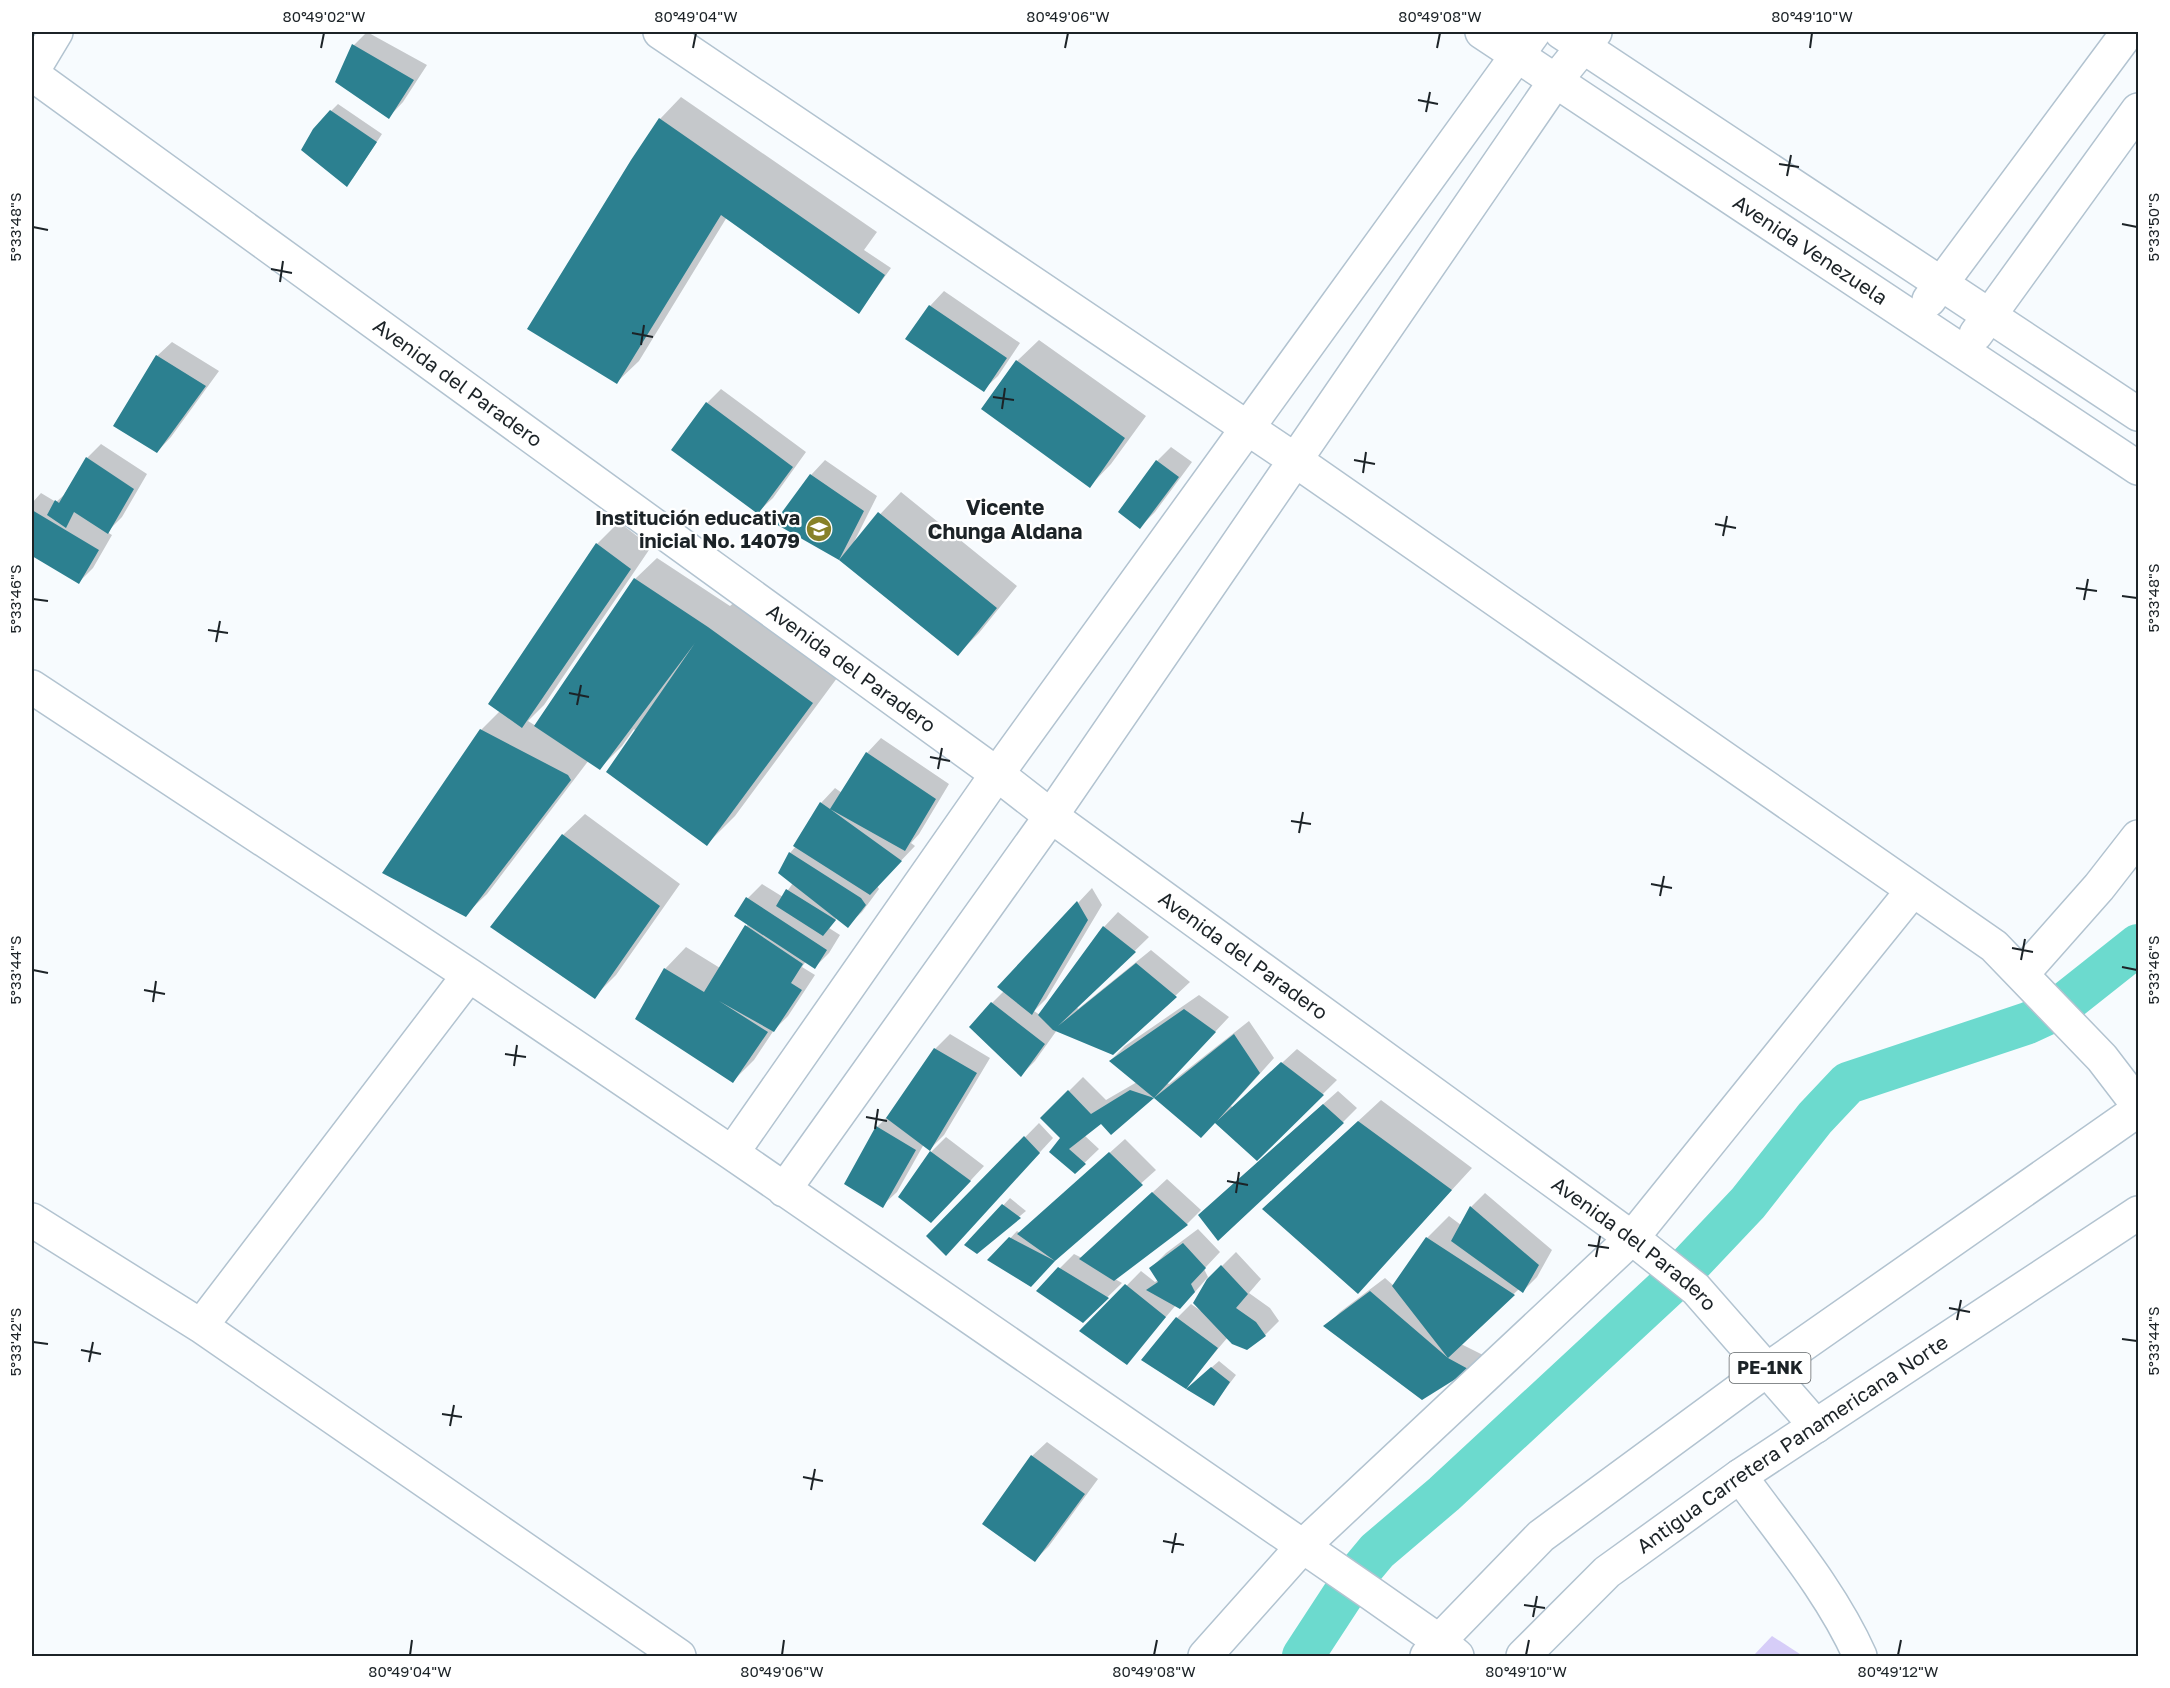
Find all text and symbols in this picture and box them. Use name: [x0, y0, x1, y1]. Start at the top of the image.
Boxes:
text: 80°49'02"W: [282, 7, 366, 25]
text: 80°49'04"W: [654, 7, 738, 25]
text: 80°49'06"W: [1026, 7, 1110, 25]
text: 80°49'08"W: [1398, 7, 1482, 25]
text: 80°49'10"W: [1771, 7, 1853, 25]
street label: Avenida Venezuela: [1729, 189, 1892, 309]
text: 5°33'48"S: [6, 192, 24, 262]
text: 5°33'50"S: [2144, 193, 2162, 261]
street label: Avenida del Paradero: [369, 313, 548, 451]
district label: Vicente Chunga Aldana: [928, 494, 1082, 544]
place label: Institución educativa inicial No. 14079: [595, 505, 800, 552]
school or university icon: Institución educativa inicial No. 14079: [804, 514, 834, 544]
text: 5°33'48"S: [2144, 563, 2162, 633]
text: 5°33'46"S: [6, 564, 24, 634]
street label: Avenida del Paradero: [763, 598, 941, 737]
street label: Avenida del Paradero: [1155, 885, 1333, 1024]
text: 5°33'44"S: [6, 935, 24, 1005]
text: 5°33'46"S: [2144, 935, 2162, 1005]
street label: Avenida del Paradero: [1548, 1171, 1722, 1315]
text: 5°33'44"S: [2144, 1306, 2162, 1376]
text: 5°33'42"S: [6, 1308, 24, 1376]
street label: Antigua Carretera Panamericana Norte: [1631, 1329, 1952, 1558]
road number: PE-1NK: [1730, 1353, 1810, 1383]
text: 80°49'04"W: [368, 1662, 452, 1680]
text: 80°49'06"W: [740, 1662, 824, 1680]
text: 80°49'08"W: [1112, 1662, 1196, 1680]
text: 80°49'10"W: [1485, 1662, 1567, 1680]
text: 80°49'12"W: [1857, 1662, 1939, 1680]

